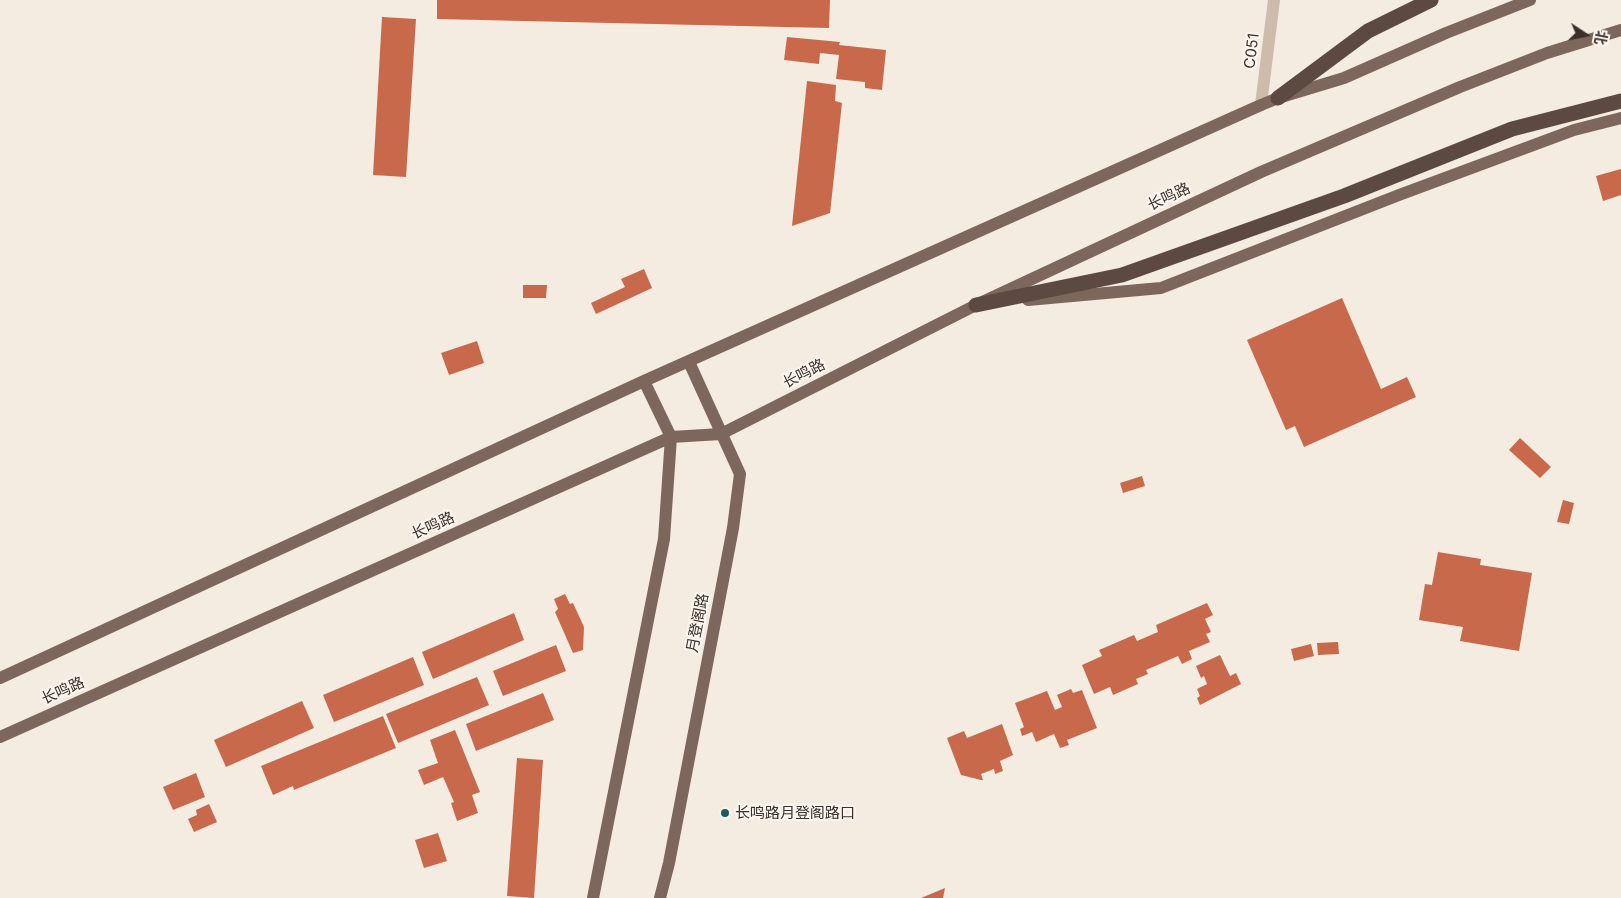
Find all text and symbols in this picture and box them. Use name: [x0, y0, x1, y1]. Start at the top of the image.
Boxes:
north arrow: [1561, 10, 1611, 60]
text: 北: [1592, 29, 1611, 46]
street label: C051: [1241, 32, 1263, 70]
street label: 长鸣路: [1145, 179, 1193, 215]
street label: 长鸣路: [780, 356, 828, 392]
street label: 长鸣路: [409, 509, 457, 543]
street label: 月登阁路: [683, 592, 713, 654]
street label: 长鸣路: [39, 674, 87, 708]
place label: 长鸣路月登阁路口: [735, 804, 855, 822]
marker: 长鸣路月登阁路口: [719, 807, 731, 819]

